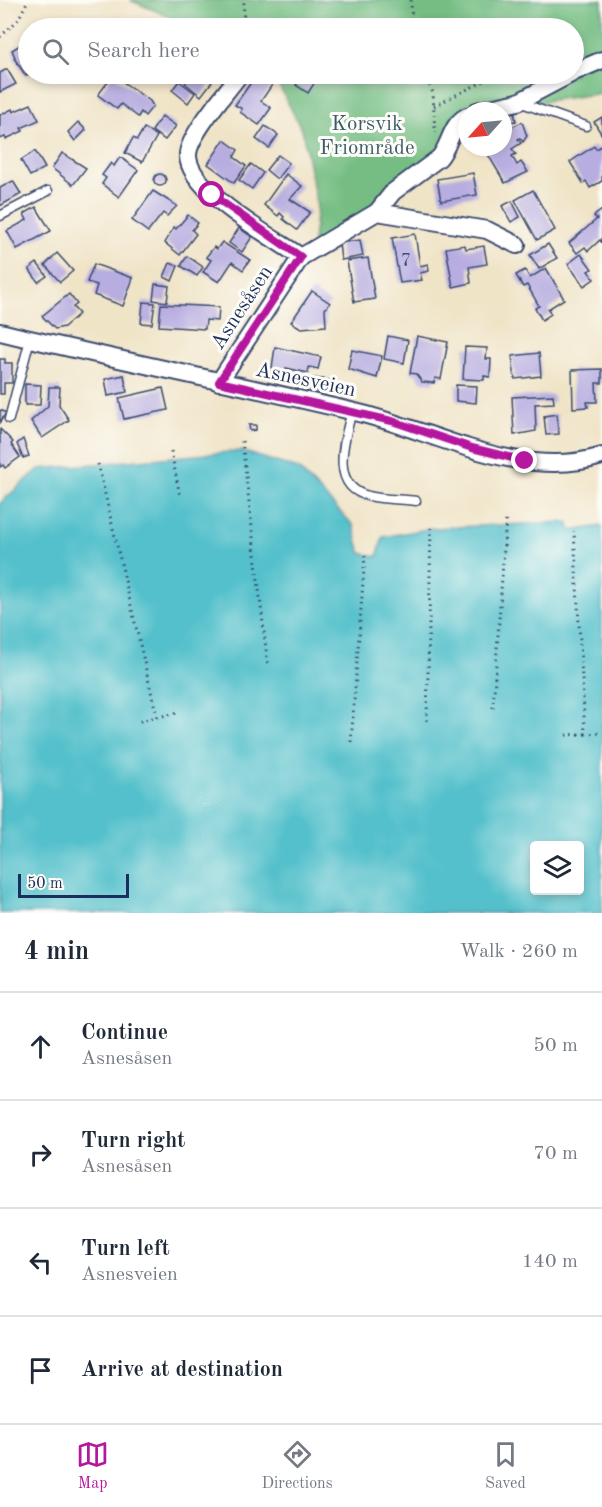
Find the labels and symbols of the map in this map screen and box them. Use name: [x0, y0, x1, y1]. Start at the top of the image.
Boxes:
north arrow: [458, 102, 512, 156]
park label: Korsvik Friområde: [319, 114, 415, 159]
route start: [198, 181, 224, 207]
house number: 7: [401, 252, 411, 270]
street label: Asnesåsen: [207, 262, 277, 354]
street label: Asnesveien: [254, 360, 358, 401]
route end: [511, 447, 537, 473]
scale bar: [18, 871, 129, 898]

